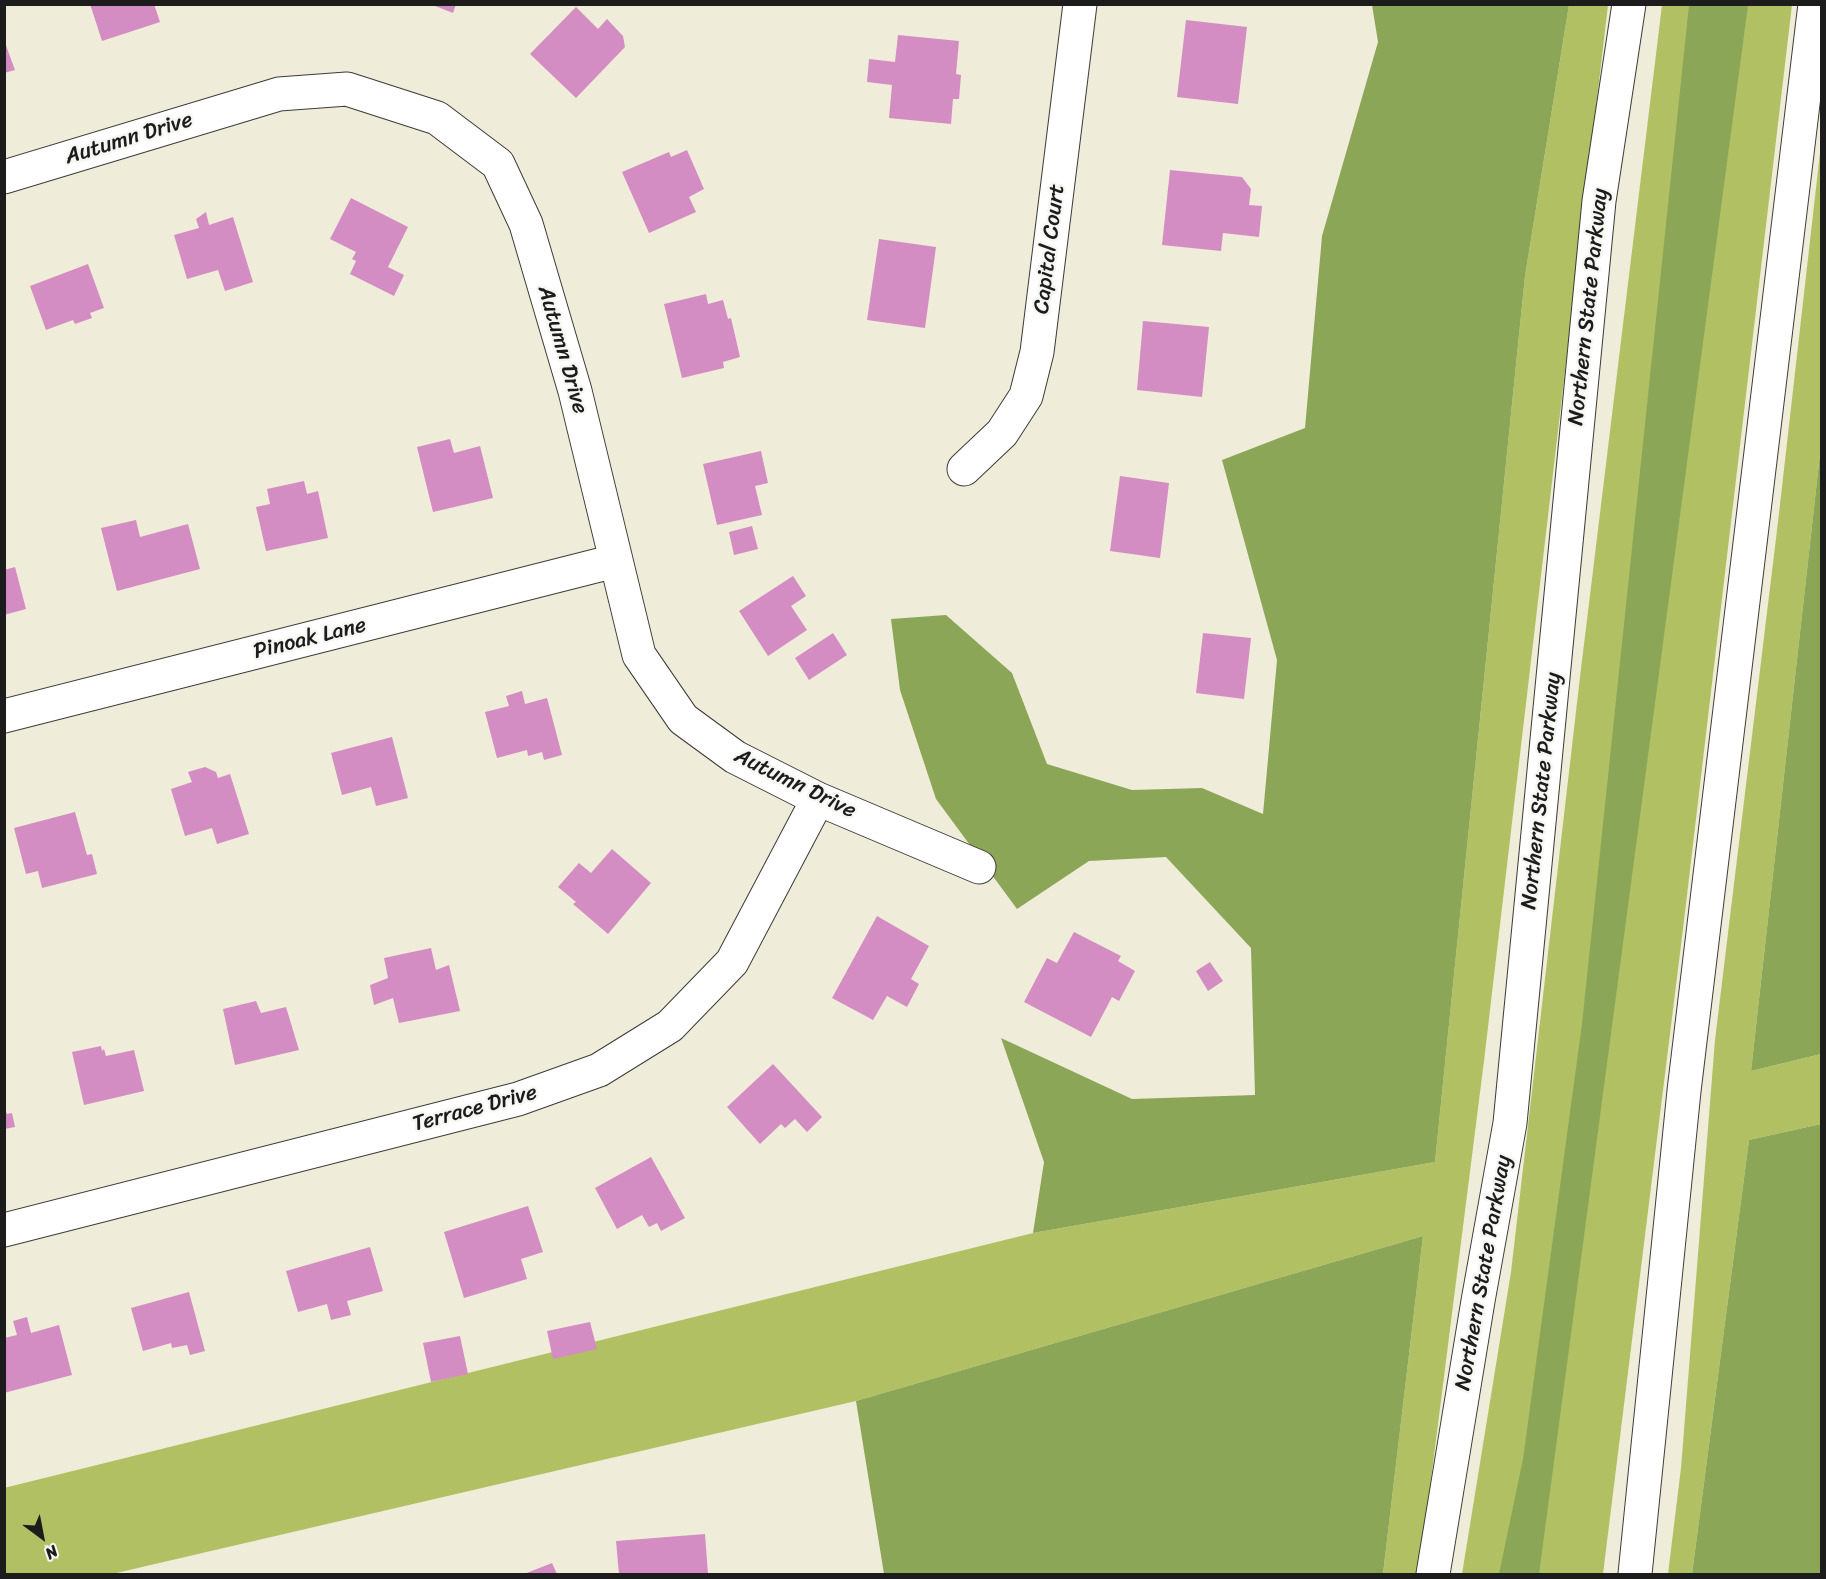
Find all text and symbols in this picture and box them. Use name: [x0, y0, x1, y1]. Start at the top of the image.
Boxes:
street label: Autumn Drive: [62, 107, 196, 171]
street label: Capital Court: [1029, 183, 1071, 315]
street label: Northern State Parkway: [1563, 187, 1615, 427]
street label: Autumn Drive: [531, 283, 593, 417]
street label: Pinoak Lane: [251, 612, 369, 666]
street label: Northern State Parkway: [1516, 671, 1568, 911]
street label: Autumn Drive: [730, 743, 860, 825]
street label: Terrace Drive: [410, 1080, 540, 1138]
street label: Northern State Parkway: [1450, 1153, 1518, 1393]
north arrow: [12, 1507, 72, 1567]
text: N: [39, 1537, 64, 1568]

